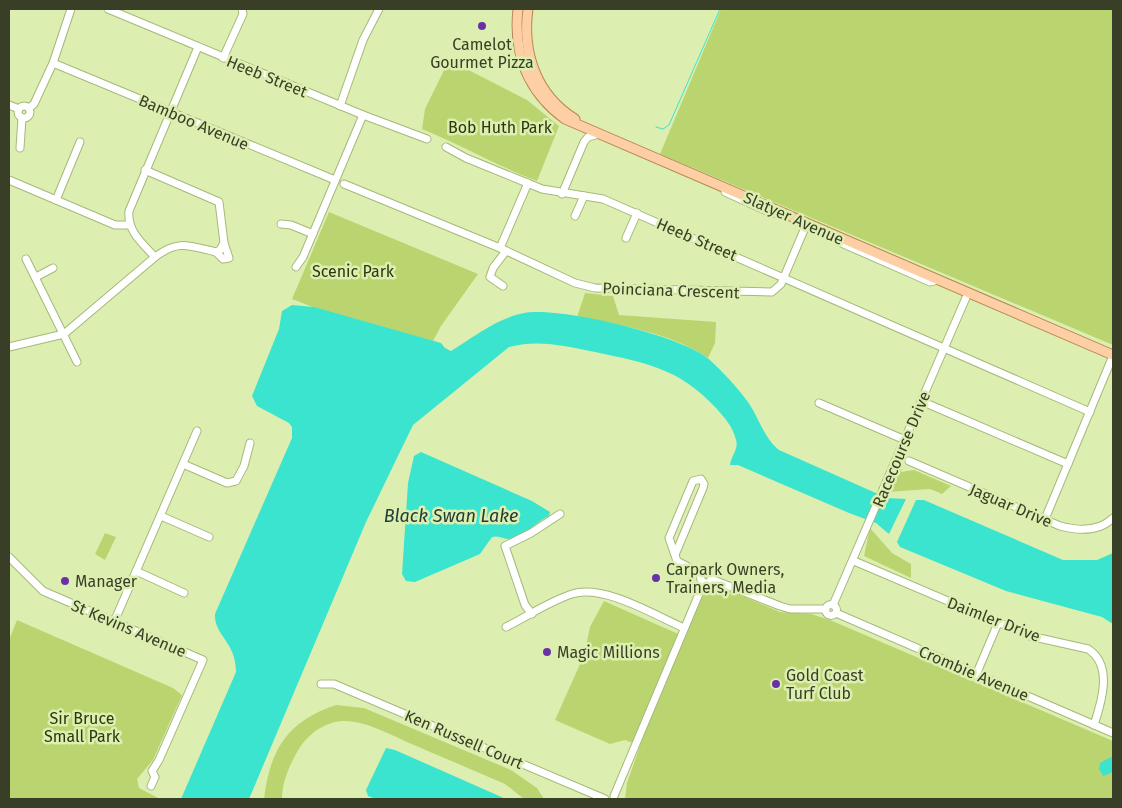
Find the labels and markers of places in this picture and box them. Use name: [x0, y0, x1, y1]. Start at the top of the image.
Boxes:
marker: Camelot Gourmet Pizza: [476, 20, 488, 32]
place label: Camelot Gourmet Pizza: [430, 35, 534, 72]
place label: Carpark Owners, Trainers, Media: [666, 560, 784, 597]
place label: Manager: [75, 572, 138, 591]
marker: Carpark Owners, Trainers, Media: [650, 572, 662, 584]
marker: Manager: [59, 575, 71, 587]
place label: Magic Millions: [557, 643, 660, 662]
marker: Magic Millions: [541, 646, 553, 658]
place label: Gold Coast Turf Club: [786, 666, 864, 703]
marker: Gold Coast Turf Club: [770, 678, 782, 690]

